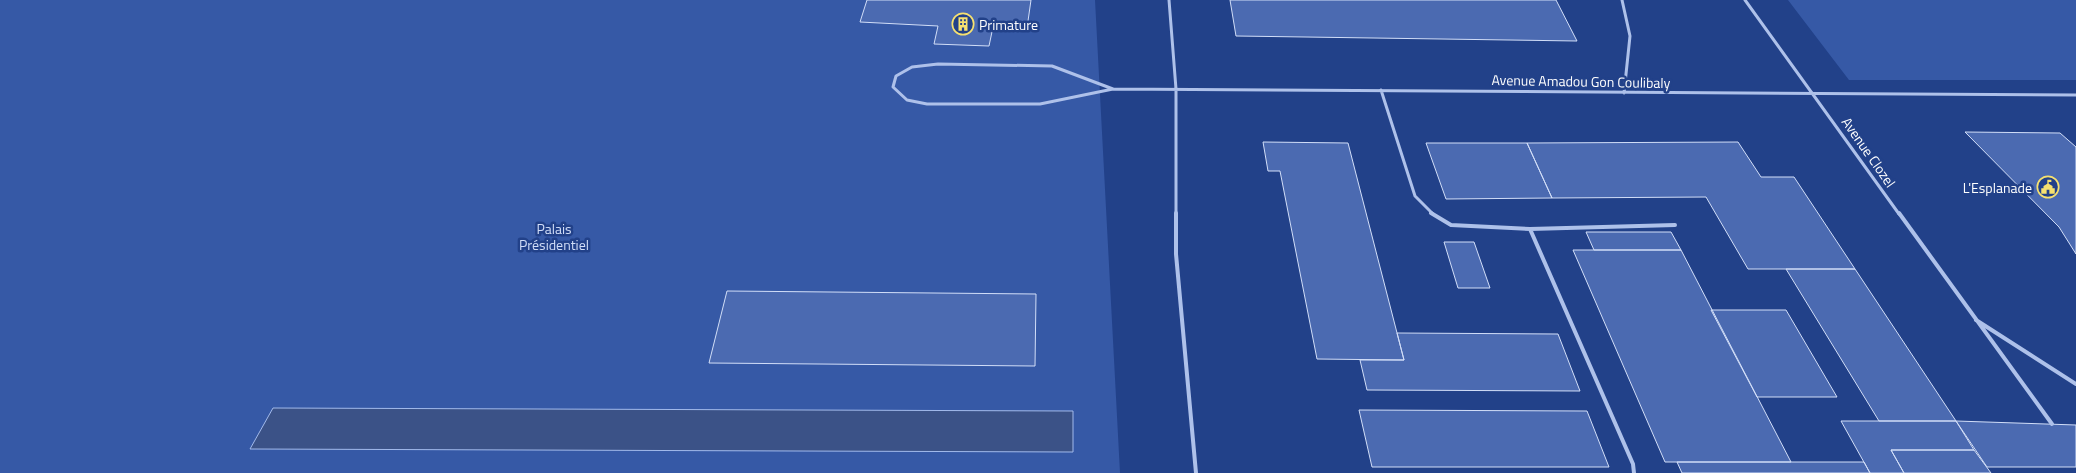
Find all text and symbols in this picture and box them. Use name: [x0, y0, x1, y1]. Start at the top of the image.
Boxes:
building icon: Primature: [951, 12, 975, 36]
place label: Primature: [979, 14, 1038, 35]
street label: Avenue Amadou Gon Coulibaly: [1491, 69, 1671, 93]
street label: Avenue Clozel: [1837, 113, 1901, 191]
public building icon: L'Esplanade: [2036, 175, 2060, 199]
place label: L'Esplanade: [1963, 177, 2032, 198]
park label: Palais Présidentiel: [519, 218, 589, 255]

